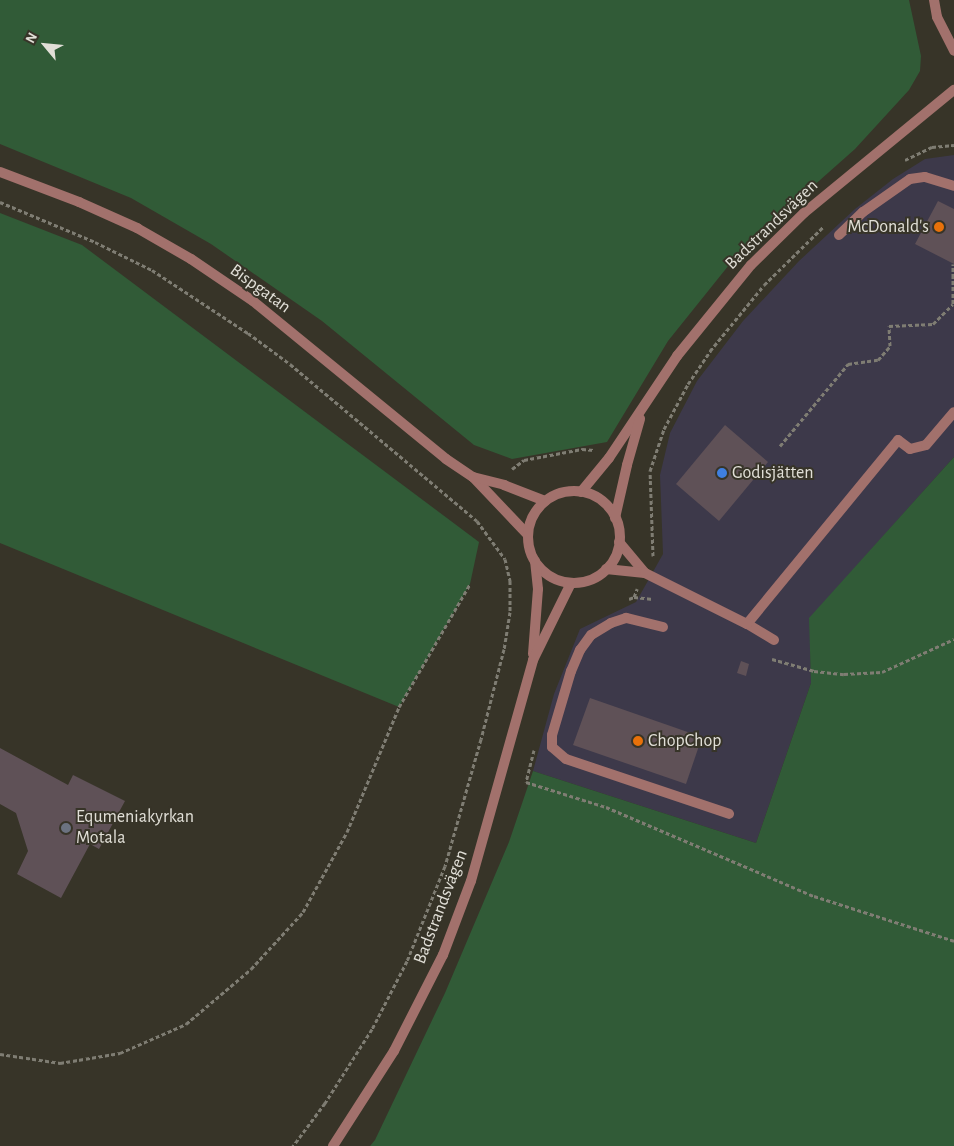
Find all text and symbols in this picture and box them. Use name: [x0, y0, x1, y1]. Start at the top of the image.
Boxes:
north arrow: [20, 20, 70, 70]
text: N: [23, 30, 40, 46]
street label: Badstrandsvägen: [721, 175, 823, 275]
place label: McDonald's: [847, 216, 929, 238]
marker: McDonald's: [933, 221, 945, 233]
street label: Bispgatan: [225, 260, 295, 318]
place label: Godisjätten: [732, 462, 814, 484]
marker: Godisjätten: [716, 467, 728, 479]
place label: ChopChop: [648, 730, 721, 752]
marker: ChopChop: [632, 735, 644, 747]
place label: Equmeniakyrkan Motala: [76, 807, 194, 850]
marker: Equmeniakyrkan Motala: [60, 822, 72, 834]
street label: Badstrandsvägen: [409, 847, 473, 967]

